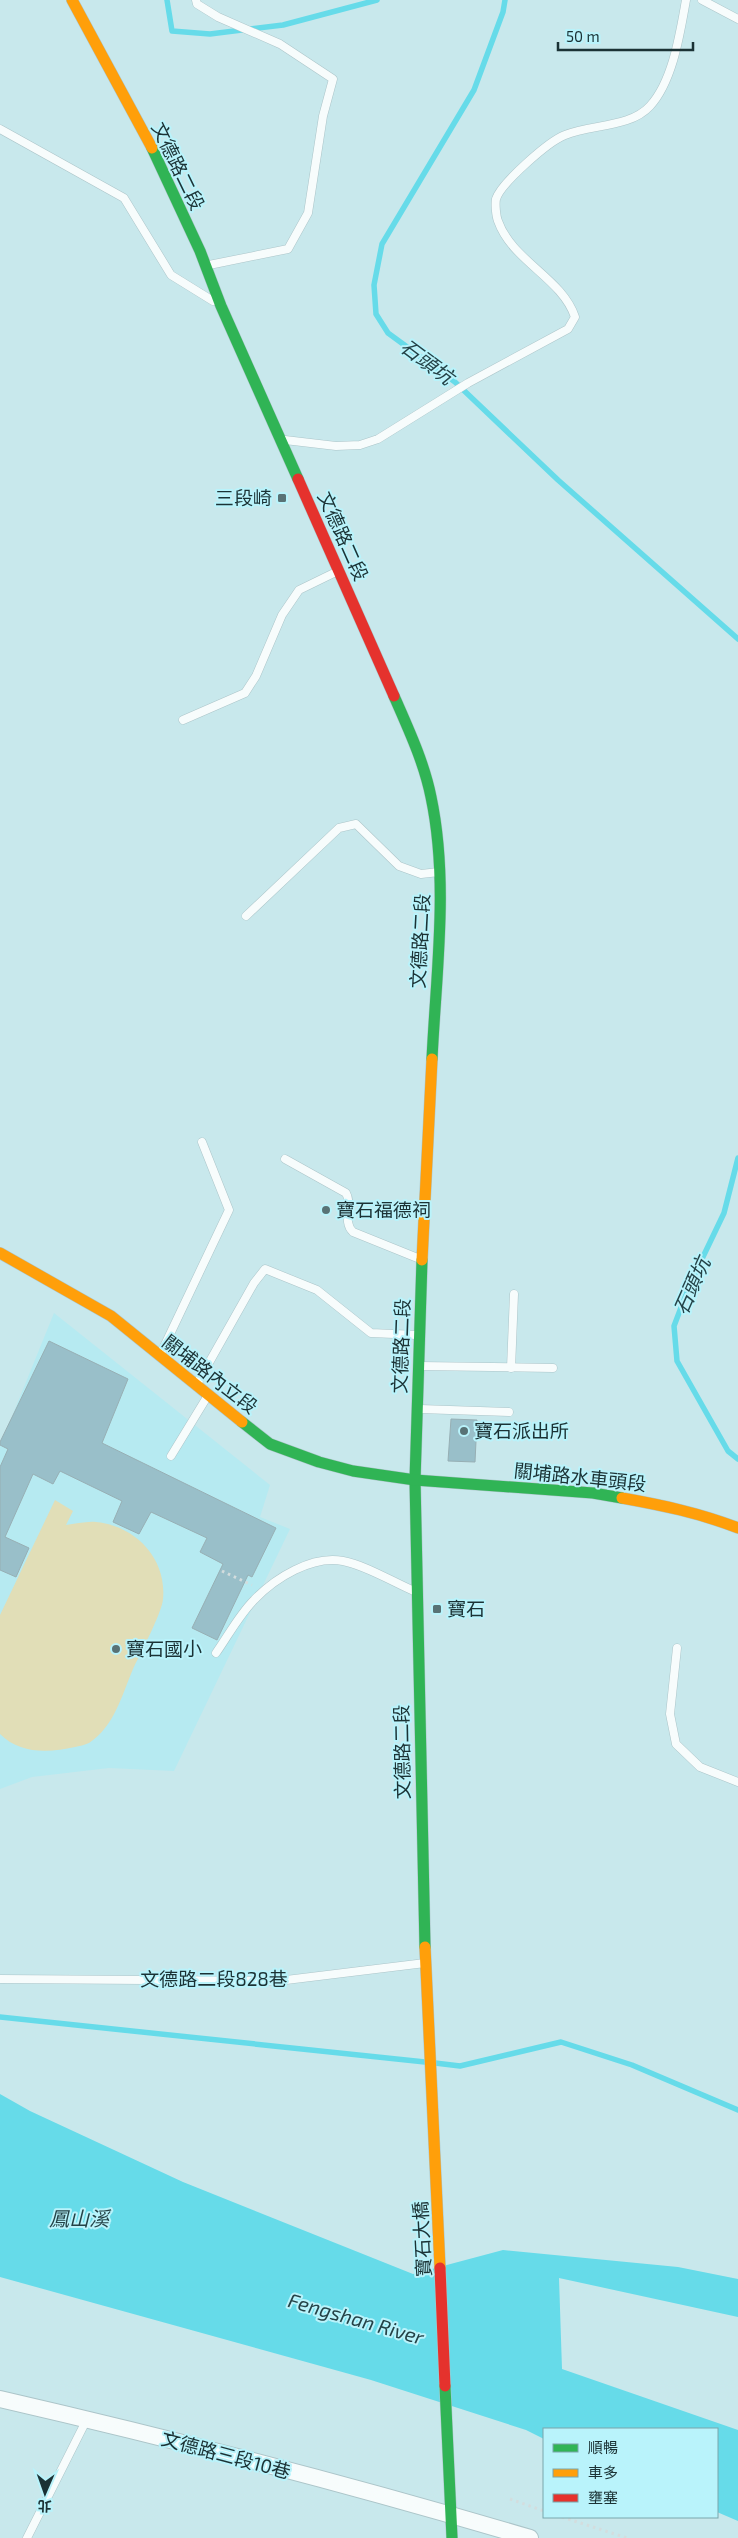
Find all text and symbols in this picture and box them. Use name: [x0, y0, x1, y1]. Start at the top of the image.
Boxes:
scale bar: [558, 20, 693, 52]
text: 50 m: [566, 27, 600, 45]
street label: 文德路二段: [147, 118, 210, 214]
water label: 石頭坑: [396, 334, 461, 391]
place label: 三段崎: [215, 486, 272, 509]
street label: 文德路二段: [314, 488, 373, 584]
marker: 三段崎: [276, 492, 288, 504]
street label: 文德路二段: [406, 893, 433, 989]
place label: 寶石福德祠: [336, 1198, 431, 1221]
marker: 寶石福德祠: [320, 1204, 332, 1216]
water label: 石頭坑: [668, 1251, 715, 1318]
street label: 文德路二段: [387, 1298, 414, 1394]
street label: 關埔路內立段: [158, 1329, 262, 1418]
place label: 寶石派出所: [474, 1419, 569, 1442]
marker: 寶石派出所: [458, 1425, 470, 1437]
street label: 關埔路水車頭段: [513, 1458, 647, 1495]
place label: 寶石: [447, 1597, 485, 1620]
marker: 寶石: [431, 1603, 443, 1615]
place label: 寶石國小: [126, 1637, 202, 1660]
marker: 寶石國小: [110, 1643, 122, 1655]
street label: 文德路二段: [389, 1704, 414, 1800]
street label: 文德路二段828巷: [140, 1967, 288, 1990]
street label: 寶石大橋: [408, 2200, 435, 2278]
water label: 鳳山溪: [49, 2206, 112, 2230]
water label: Fengshan River: [286, 2287, 428, 2349]
street label: 文德路三段10巷: [159, 2426, 293, 2483]
legend: [543, 2428, 718, 2518]
text: 順暢: [588, 2438, 618, 2456]
text: 車多: [588, 2463, 618, 2481]
north arrow: [20, 2468, 70, 2518]
text: 壅塞: [588, 2488, 618, 2506]
text: 北: [37, 2498, 52, 2515]

